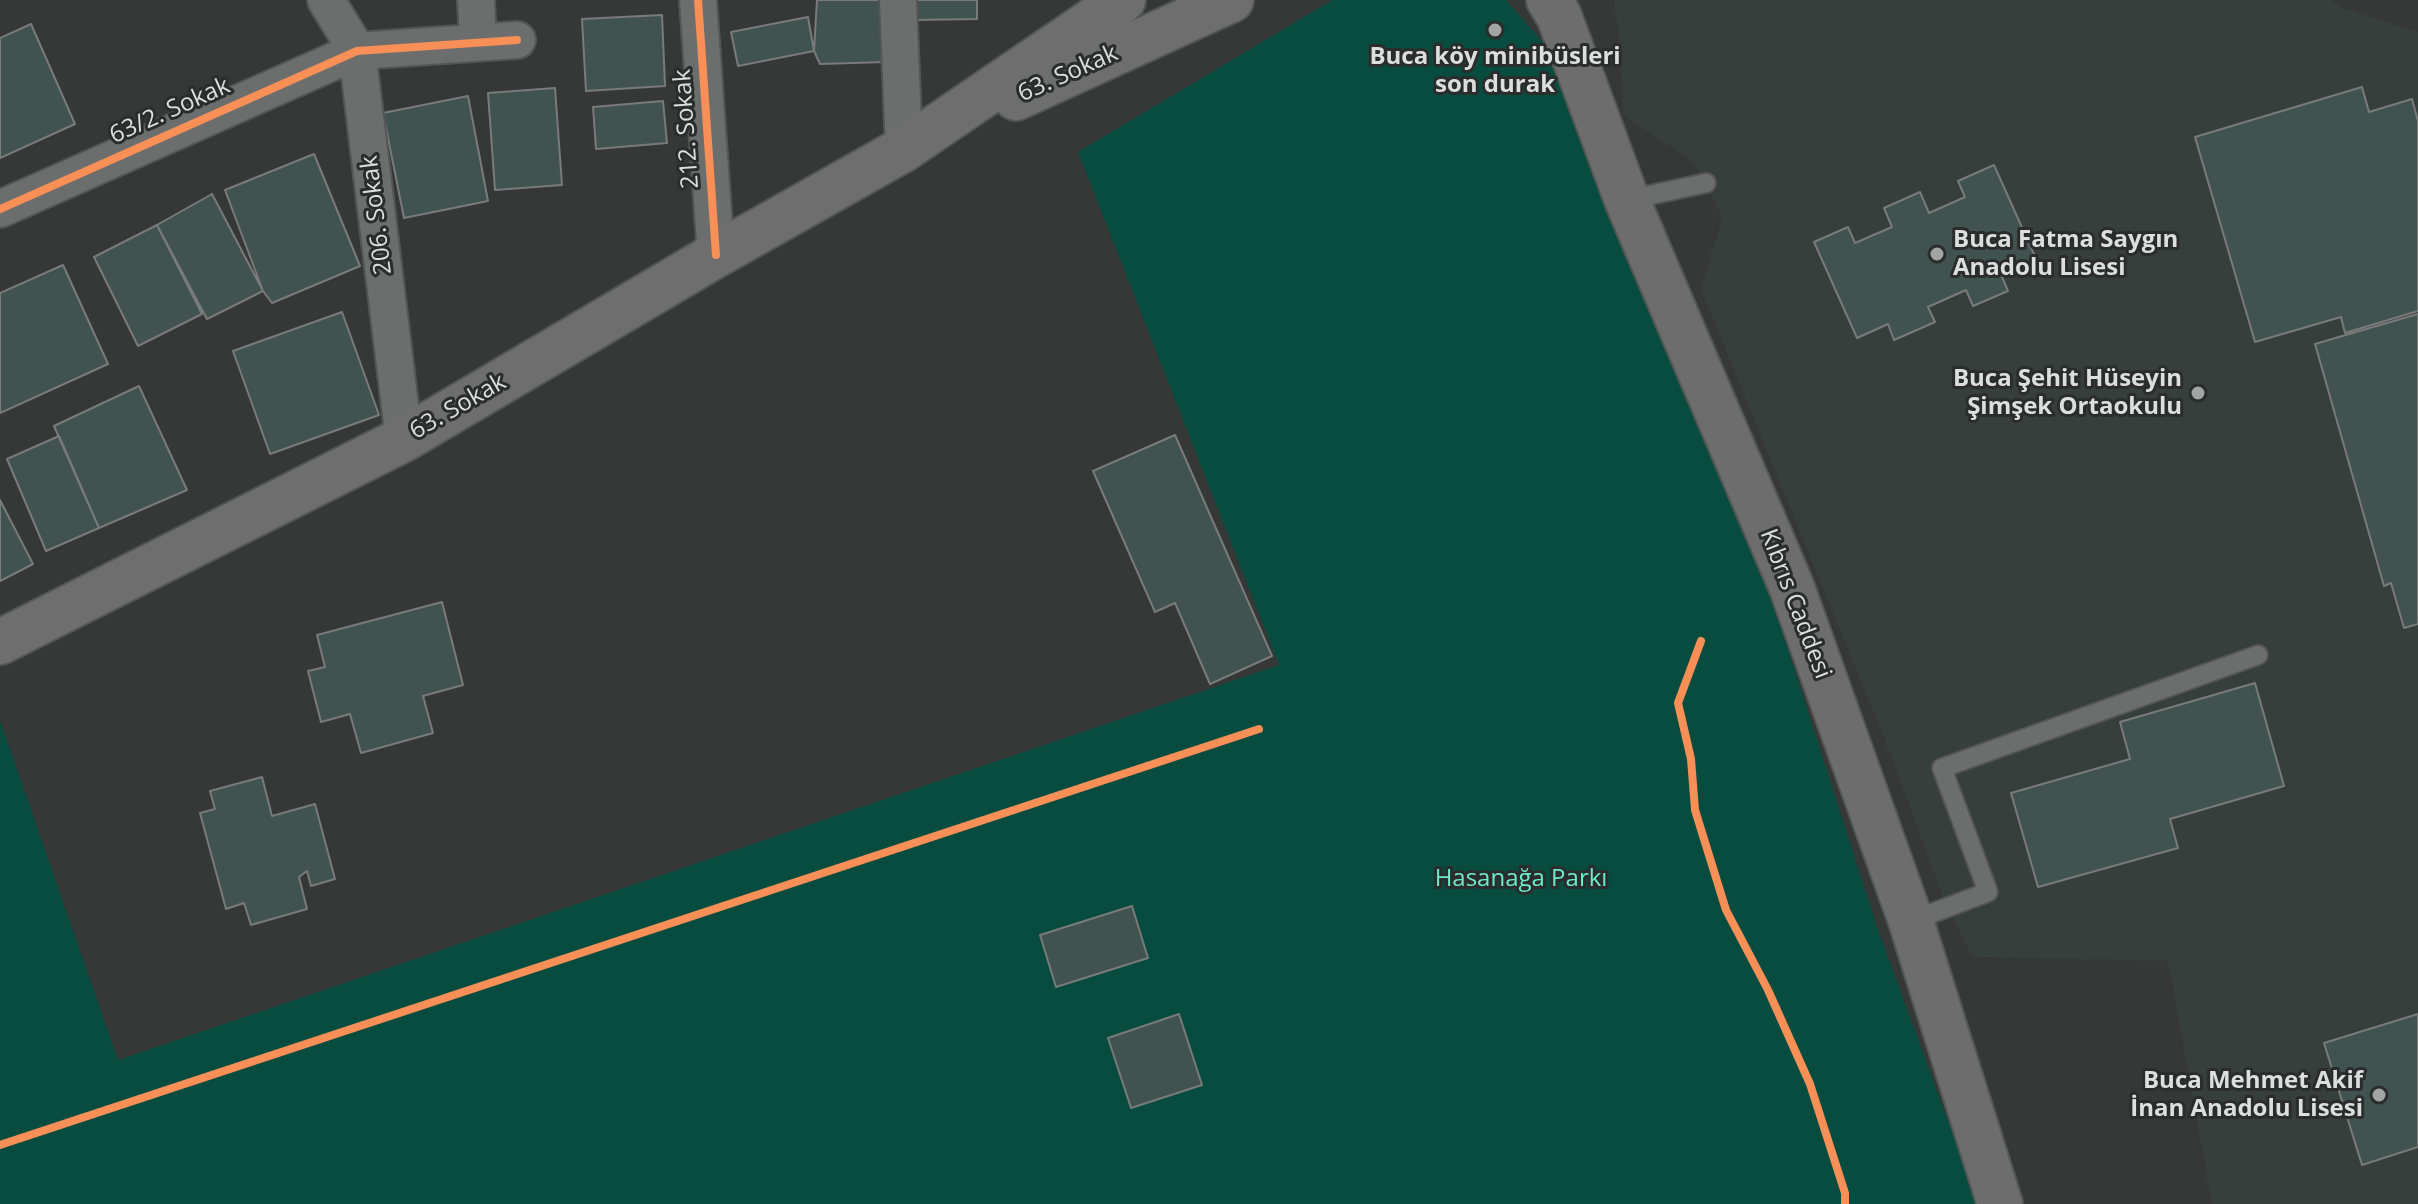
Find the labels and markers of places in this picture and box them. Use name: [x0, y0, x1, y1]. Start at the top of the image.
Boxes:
marker: Buca köy minibüsleri son durak: [1486, 21, 1504, 39]
place label: Buca köy minibüsleri son durak: [1369, 43, 1621, 99]
place label: Buca Fatma Saygın Anadolu Lisesi: [1953, 226, 2178, 282]
marker: Buca Fatma Saygın Anadolu Lisesi: [1928, 245, 1946, 263]
place label: Buca Şehit Hüseyin Şimşek Ortaokulu: [1953, 365, 2182, 421]
marker: Buca Şehit Hüseyin Şimşek Ortaokulu: [2189, 384, 2207, 402]
place label: Buca Mehmet Akif İnan Anadolu Lisesi: [2130, 1067, 2363, 1123]
marker: Buca Mehmet Akif İnan Anadolu Lisesi: [2370, 1086, 2388, 1104]

